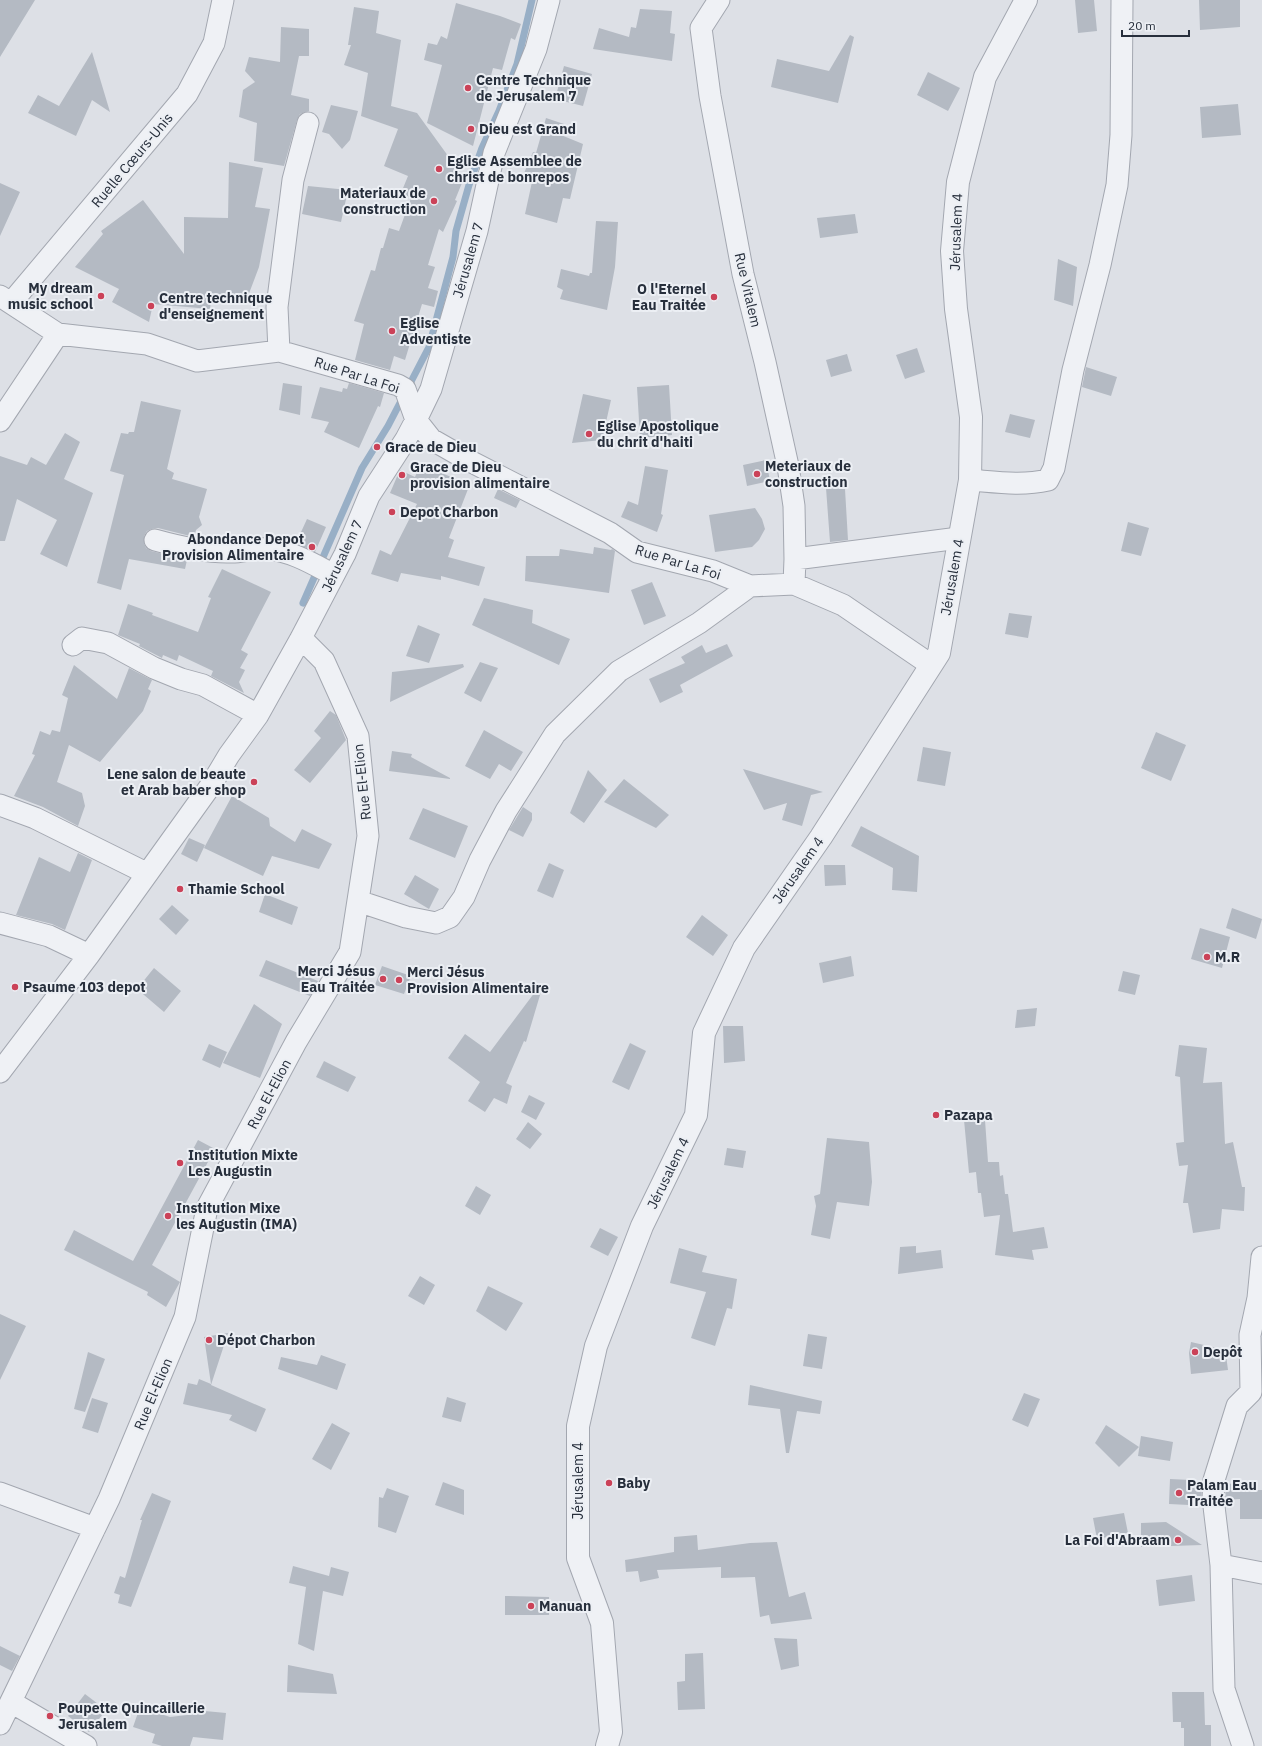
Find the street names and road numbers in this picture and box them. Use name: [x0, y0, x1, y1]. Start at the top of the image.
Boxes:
street label: Ruelle Cœurs-Unis: [87, 109, 177, 211]
street label: Jérusalem 4: [946, 193, 966, 271]
street label: Jérusalem 7: [449, 220, 487, 300]
street label: Rue Vitalem: [731, 251, 765, 329]
street label: Rue Par La Foi: [312, 353, 402, 397]
street label: Jérusalem 7: [317, 517, 367, 595]
street label: Jérusalem 4: [936, 537, 968, 617]
street label: Rue Par La Foi: [633, 540, 723, 584]
street label: Rue El-Elion: [349, 743, 375, 821]
street label: Jérusalem 4: [768, 833, 828, 907]
street label: Rue El-Elion: [243, 1056, 295, 1132]
street label: Jérusalem 4: [643, 1134, 693, 1212]
street label: Rue El-Elion: [130, 1355, 176, 1433]
street label: Jérusalem 4: [569, 1442, 587, 1520]

